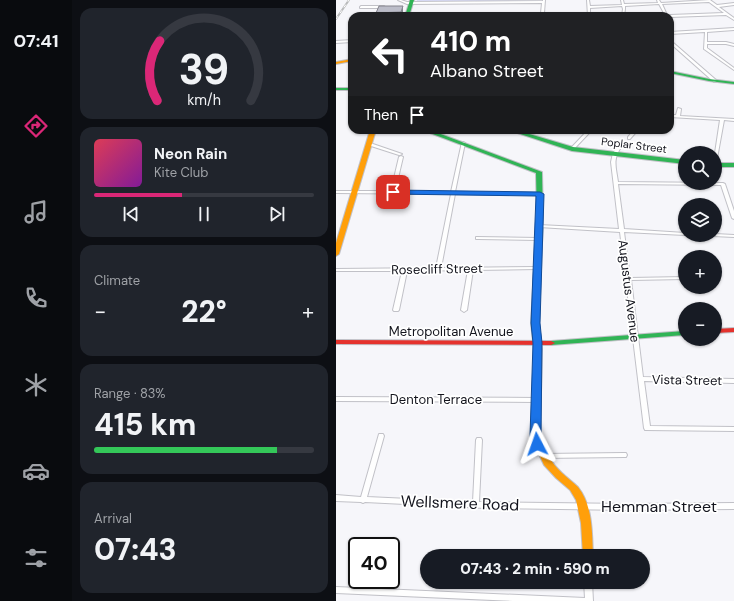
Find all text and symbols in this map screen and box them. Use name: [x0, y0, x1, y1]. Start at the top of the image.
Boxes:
text: 410 m: [430, 23, 511, 60]
icon: left: [364, 28, 416, 80]
text: 07:41: [13, 29, 59, 53]
text: 39: [179, 43, 229, 97]
text: Albano Street: [430, 59, 544, 83]
text: km/h: [187, 91, 221, 109]
icon: arrive: [406, 104, 428, 126]
text: Then: [364, 105, 398, 125]
icon: directions: [22, 112, 50, 140]
street label: Poplar Street: [600, 134, 668, 156]
text: Neon Rain: [154, 144, 227, 164]
map controls: [678, 146, 722, 346]
button: search: [678, 146, 722, 190]
text: Kite Club: [154, 164, 208, 181]
pin: [376, 175, 410, 209]
icon: arrive: [382, 181, 404, 203]
icon: music: [22, 198, 50, 226]
button: layers: [678, 198, 722, 242]
icon: previous: [120, 203, 142, 225]
icon: pause: [193, 203, 215, 225]
icon: next: [266, 203, 288, 225]
street label: Augustus Avenue: [614, 239, 644, 343]
button: +: [678, 250, 722, 294]
street label: Rosecliff Street: [391, 260, 483, 278]
text: Climate: [94, 272, 140, 289]
icon: phone: [22, 284, 50, 312]
text: 22°: [181, 292, 227, 331]
text: −: [94, 297, 106, 326]
text: +: [302, 297, 314, 326]
button: −: [678, 302, 722, 346]
street label: Metropolitan Avenue: [389, 323, 513, 340]
icon: climate: [22, 371, 50, 399]
street label: Vista Street: [652, 371, 722, 389]
text: Range · 83%: [94, 385, 166, 402]
street label: Denton Terrace: [390, 391, 482, 408]
text: 415 km: [94, 405, 196, 444]
position arrow: [516, 423, 558, 465]
icon: car: [22, 457, 50, 485]
street label: Wellsmere Road: [400, 490, 520, 516]
street label: Hemman Street: [601, 496, 717, 517]
text: Arrival: [94, 510, 132, 527]
text: 07:43: [94, 530, 177, 569]
speed limit sign: 40: [348, 537, 400, 589]
icon: filters: [22, 544, 50, 572]
text: 07:43 · 2 min · 590 m: [460, 559, 610, 579]

